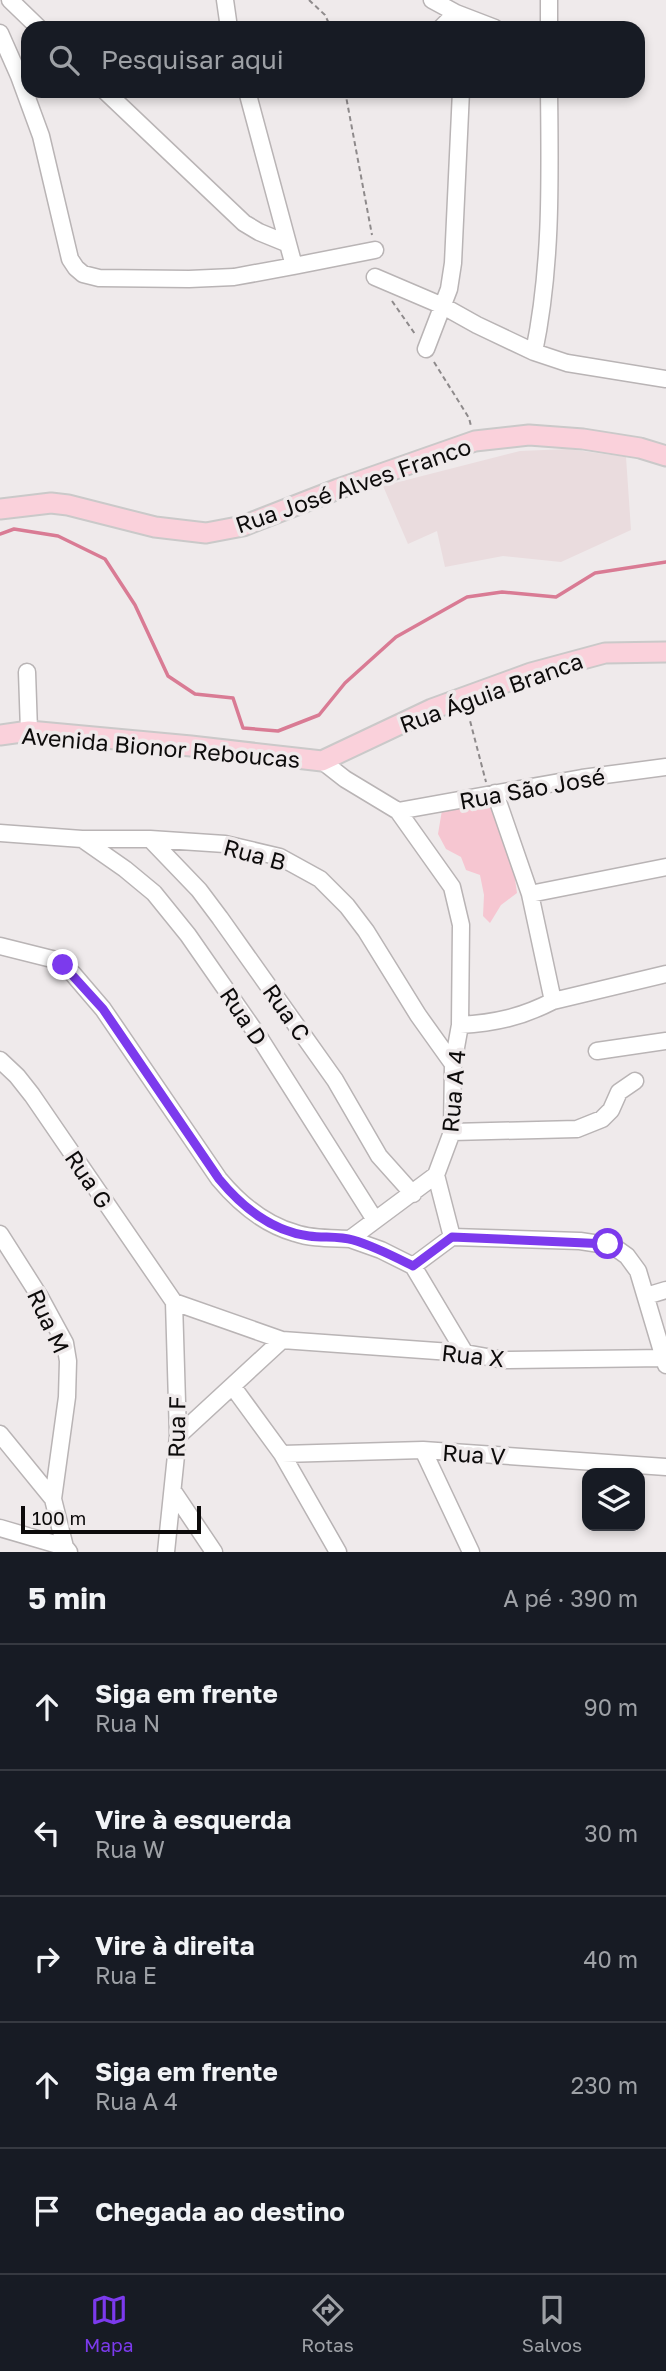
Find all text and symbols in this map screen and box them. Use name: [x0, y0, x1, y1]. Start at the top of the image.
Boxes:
search box: [21, 21, 645, 98]
icon: search: [45, 41, 83, 79]
text: Pesquisar aqui: [101, 44, 284, 75]
street label: Rua José Alves Franco: [232, 432, 474, 538]
street label: Rua Águia Branca: [396, 646, 586, 738]
street label: Avenida Bionor Reboucas: [21, 721, 301, 773]
street label: Rua São José: [457, 761, 607, 815]
street label: Rua B: [221, 832, 289, 876]
route end: [47, 949, 78, 980]
street label: Rua C: [257, 978, 317, 1046]
street label: Rua D: [215, 982, 273, 1050]
street label: Rua A 4: [435, 1048, 471, 1134]
street label: Rua G: [59, 1145, 119, 1213]
route start: [592, 1228, 623, 1259]
street label: Rua M: [22, 1284, 76, 1358]
street label: Rua X: [440, 1338, 506, 1372]
street label: Rua F: [161, 1396, 191, 1458]
street label: Rua V: [441, 1438, 507, 1470]
map controls: [582, 1468, 645, 1531]
button: layers: [582, 1468, 645, 1531]
scale bar: [21, 1503, 201, 1535]
text: 100 m: [32, 1506, 86, 1529]
text: 5 min: [28, 1580, 106, 1616]
text: A pé · 390 m: [503, 1584, 638, 1612]
text: Siga em frente: [95, 1678, 278, 1709]
icon: ahead: [28, 1688, 66, 1726]
text: 90 m: [584, 1693, 638, 1721]
text: Rua N: [95, 1709, 160, 1737]
text: Vire à esquerda: [95, 1804, 291, 1835]
icon: left: [28, 1814, 66, 1852]
text: 30 m: [584, 1819, 638, 1847]
text: Rua W: [95, 1835, 165, 1863]
text: Vire à direita: [95, 1930, 255, 1961]
icon: right: [28, 1940, 66, 1978]
text: 40 m: [584, 1945, 638, 1973]
text: Rua E: [95, 1961, 157, 1989]
text: Siga em frente: [95, 2056, 278, 2087]
icon: ahead: [28, 2066, 66, 2104]
text: 230 m: [571, 2071, 638, 2099]
text: Rua A 4: [95, 2087, 178, 2115]
icon: arrive: [28, 2192, 66, 2230]
text: Chegada ao destino: [95, 2196, 345, 2227]
tab: Mapa: [84, 2291, 133, 2356]
tab: Rotas: [301, 2291, 354, 2356]
tab: Salvos: [522, 2291, 582, 2356]

